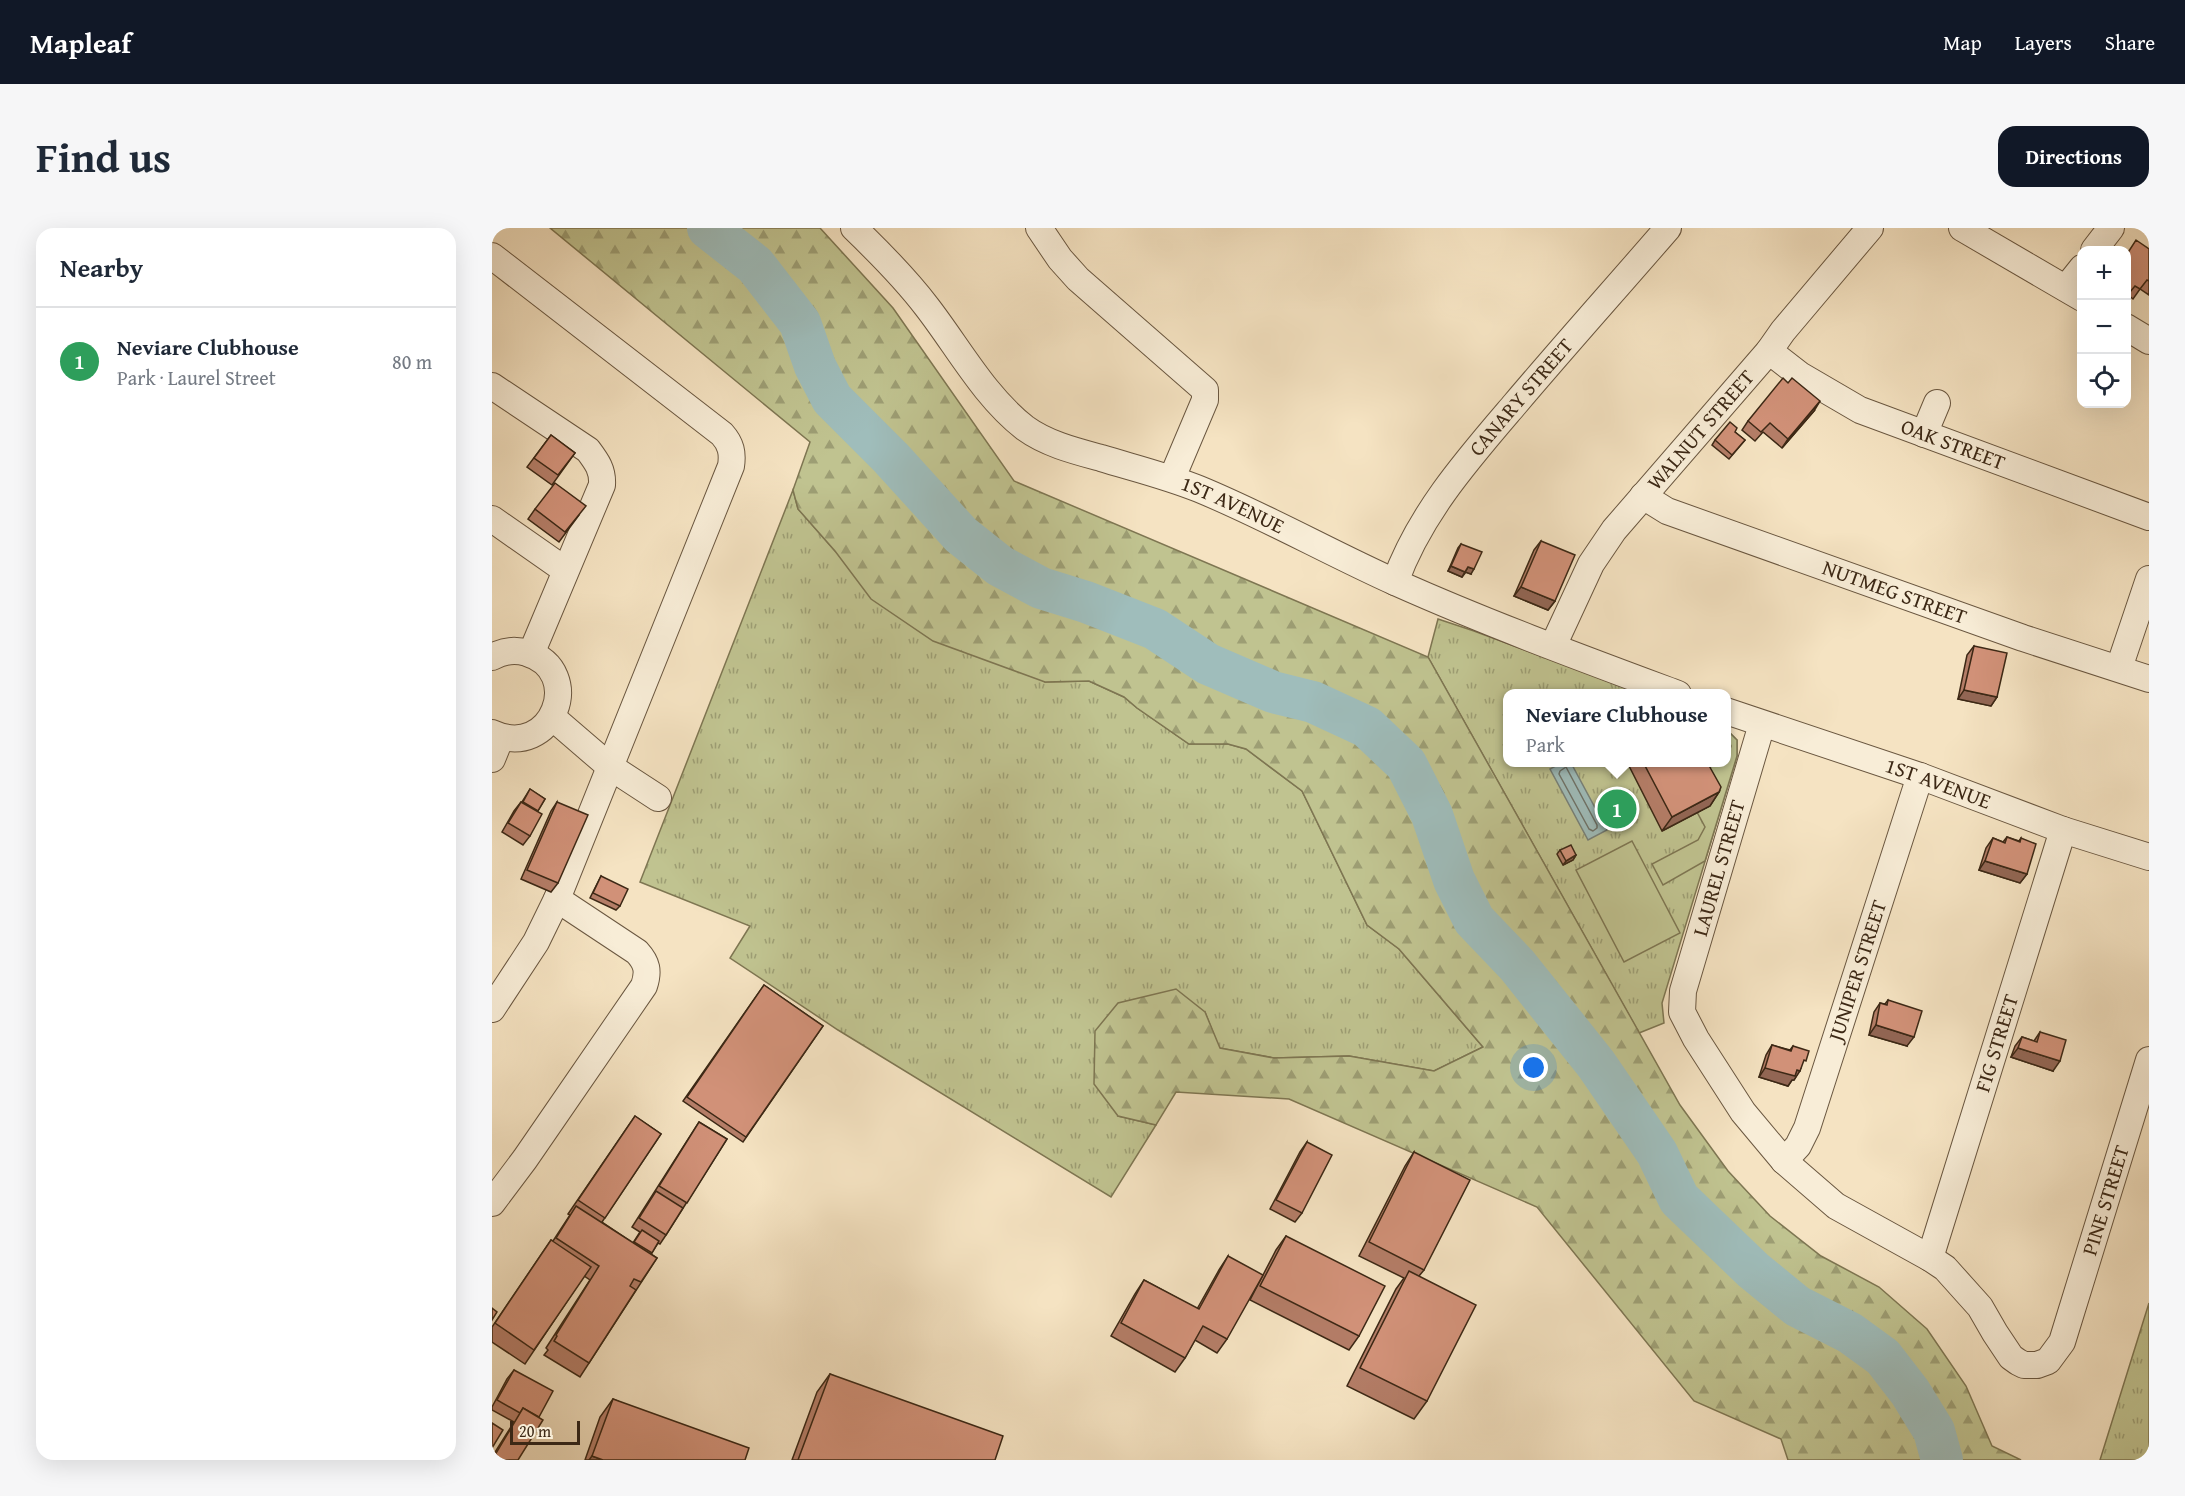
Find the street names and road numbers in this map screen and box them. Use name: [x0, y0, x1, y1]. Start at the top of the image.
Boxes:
street label: CANARY STREET: [1461, 331, 1580, 463]
street label: WALNUT STREET: [1639, 362, 1761, 496]
street label: OAK STREET: [1897, 411, 2010, 478]
street label: 1ST AVENUE: [1177, 468, 1290, 541]
street label: NUTMEG STREET: [1818, 552, 1972, 632]
street label: 1ST AVENUE: [1881, 749, 1996, 817]
street label: LAUREL STREET: [1684, 796, 1753, 940]
street label: JUNIPER STREET: [1819, 896, 1894, 1048]
street label: FIG STREET: [1967, 990, 2026, 1096]
street label: PINE STREET: [2074, 1141, 2137, 1259]

